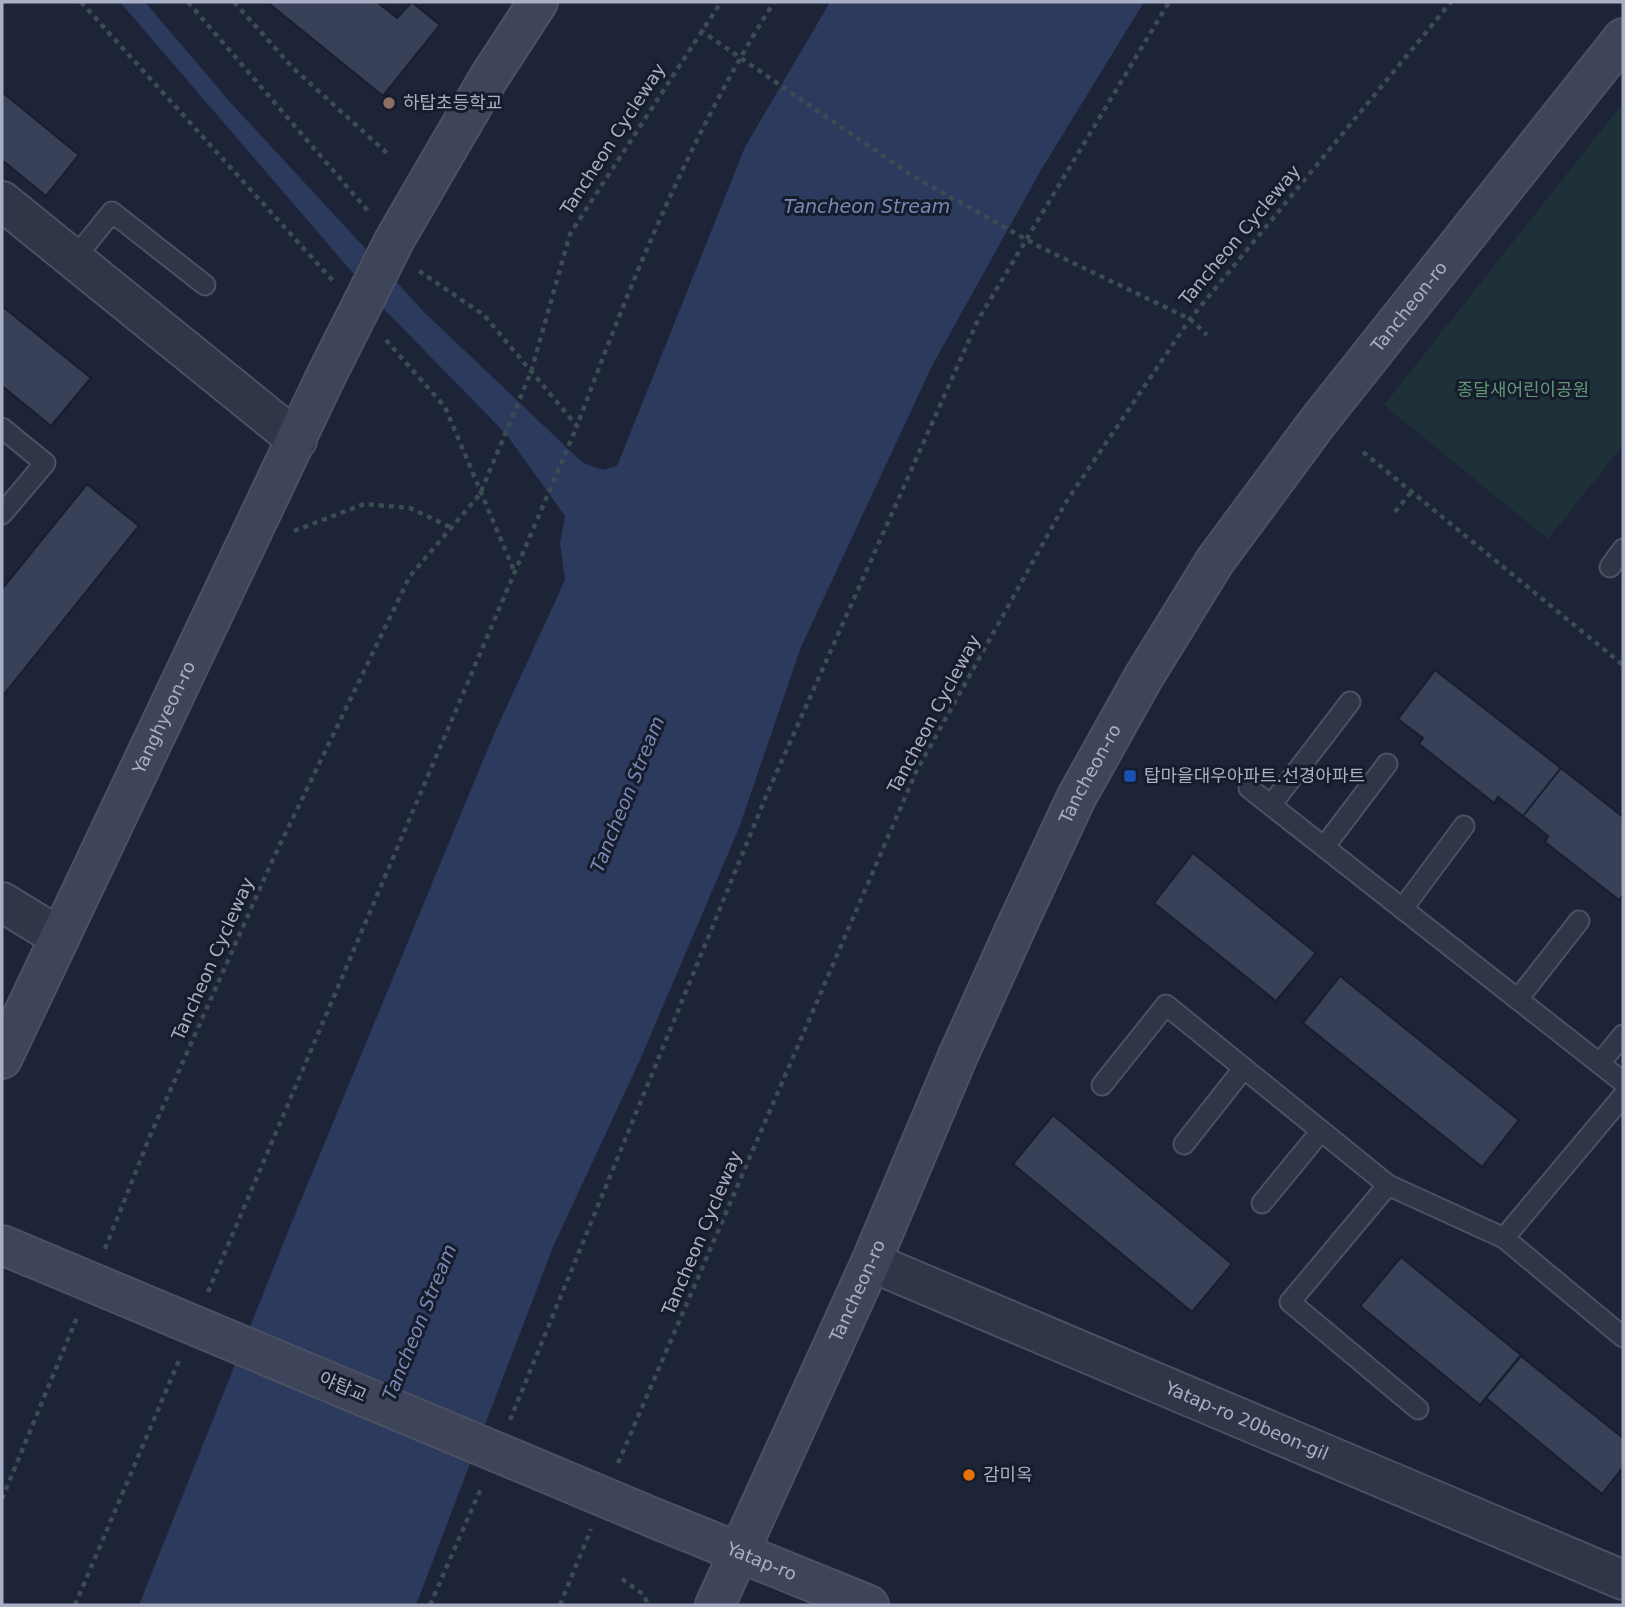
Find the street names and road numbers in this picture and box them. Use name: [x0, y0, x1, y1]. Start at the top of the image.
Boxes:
street label: Tancheon Cycleway: [555, 59, 670, 219]
street label: Tancheon Cycleway: [1174, 160, 1305, 310]
street label: Tancheon-ro: [1366, 257, 1451, 357]
street label: Tancheon Cycleway: [882, 631, 984, 798]
street label: Yanghyeon-ro: [127, 657, 199, 778]
street label: Tancheon-ro: [1054, 720, 1125, 828]
street label: Tancheon Cycleway: [167, 874, 258, 1045]
street label: Tancheon Cycleway: [657, 1147, 746, 1319]
street label: Tancheon-ro: [825, 1236, 889, 1346]
street label: 야탑교: [316, 1367, 370, 1406]
street label: Yatap-ro 20beon-gil: [1161, 1376, 1332, 1464]
street label: Yatap-ro: [723, 1537, 800, 1585]

